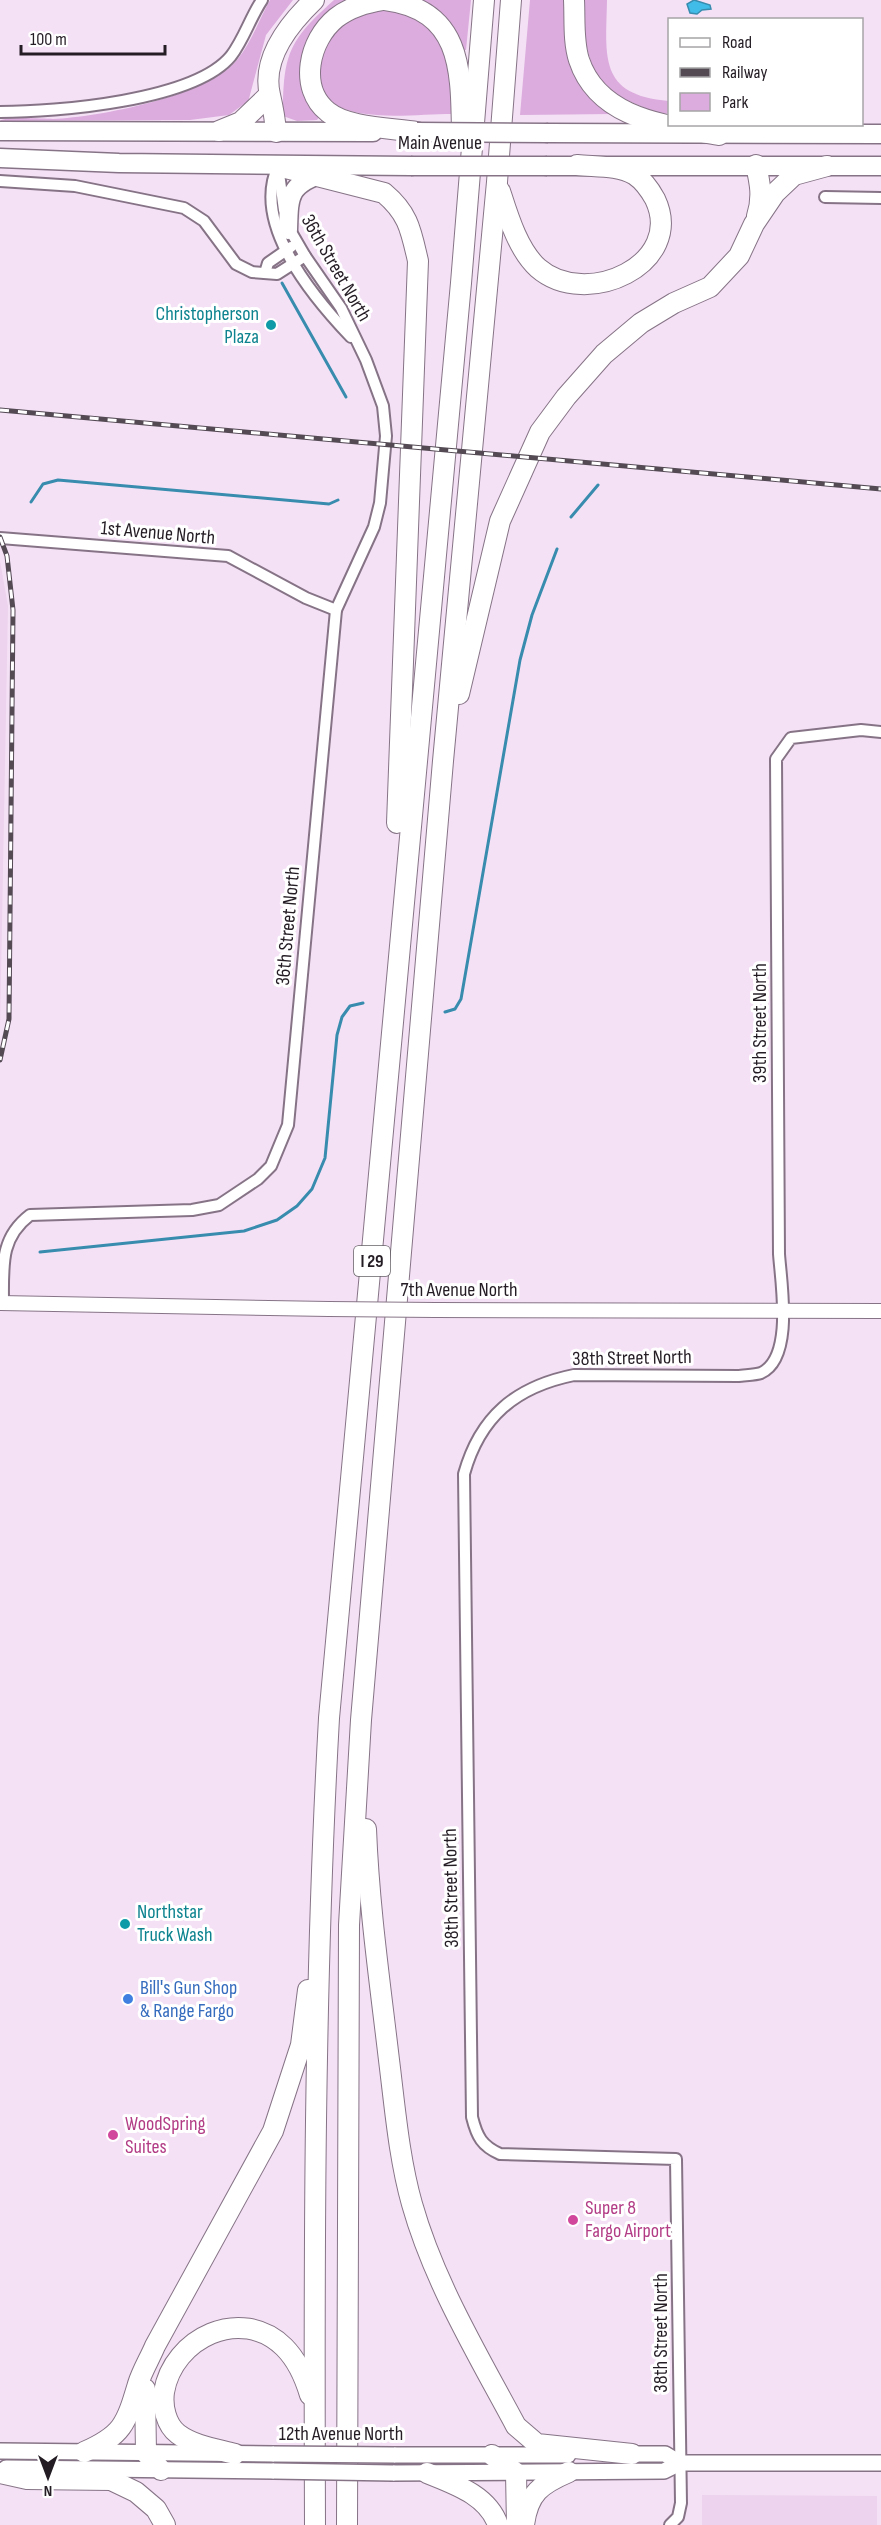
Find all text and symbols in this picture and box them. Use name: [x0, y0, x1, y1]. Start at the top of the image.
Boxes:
scale bar: [21, 18, 165, 56]
legend: [668, 18, 863, 126]
text: 100 m: [30, 29, 67, 50]
text: Road: [722, 32, 752, 53]
text: Railway: [722, 62, 767, 83]
text: Park: [722, 92, 748, 113]
street label: Main Avenue: [398, 131, 482, 155]
street label: 36th Street North: [296, 210, 376, 326]
place label: Christopherson Plaza: [156, 302, 259, 349]
marker: Christopherson Plaza: [264, 318, 278, 332]
street label: 1st Avenue North: [100, 516, 216, 550]
street label: 36th Street North: [271, 865, 305, 987]
street label: 39th Street North: [748, 963, 772, 1083]
road number: I 29: [354, 1246, 390, 1276]
street label: 7th Avenue North: [400, 1278, 518, 1302]
street label: 38th Street North: [572, 1345, 692, 1371]
street label: 38th Street North: [438, 1828, 464, 1948]
place label: Northstar Truck Wash: [137, 1900, 212, 1947]
marker: Northstar Truck Wash: [118, 1917, 132, 1931]
place label: Bill's Gun Shop & Range Fargo: [140, 1976, 237, 2023]
marker: Bill's Gun Shop & Range Fargo: [121, 1992, 135, 2006]
place label: WoodSpring Suites: [125, 2112, 205, 2159]
marker: WoodSpring Suites: [106, 2128, 120, 2142]
place label: Super 8 Fargo Airport: [585, 2196, 671, 2243]
marker: Super 8 Fargo Airport: [566, 2213, 580, 2227]
street label: 38th Street North: [649, 2273, 673, 2393]
street label: 12th Avenue North: [279, 2422, 403, 2446]
north arrow: [18, 2447, 78, 2507]
text: N: [44, 2481, 52, 2500]

